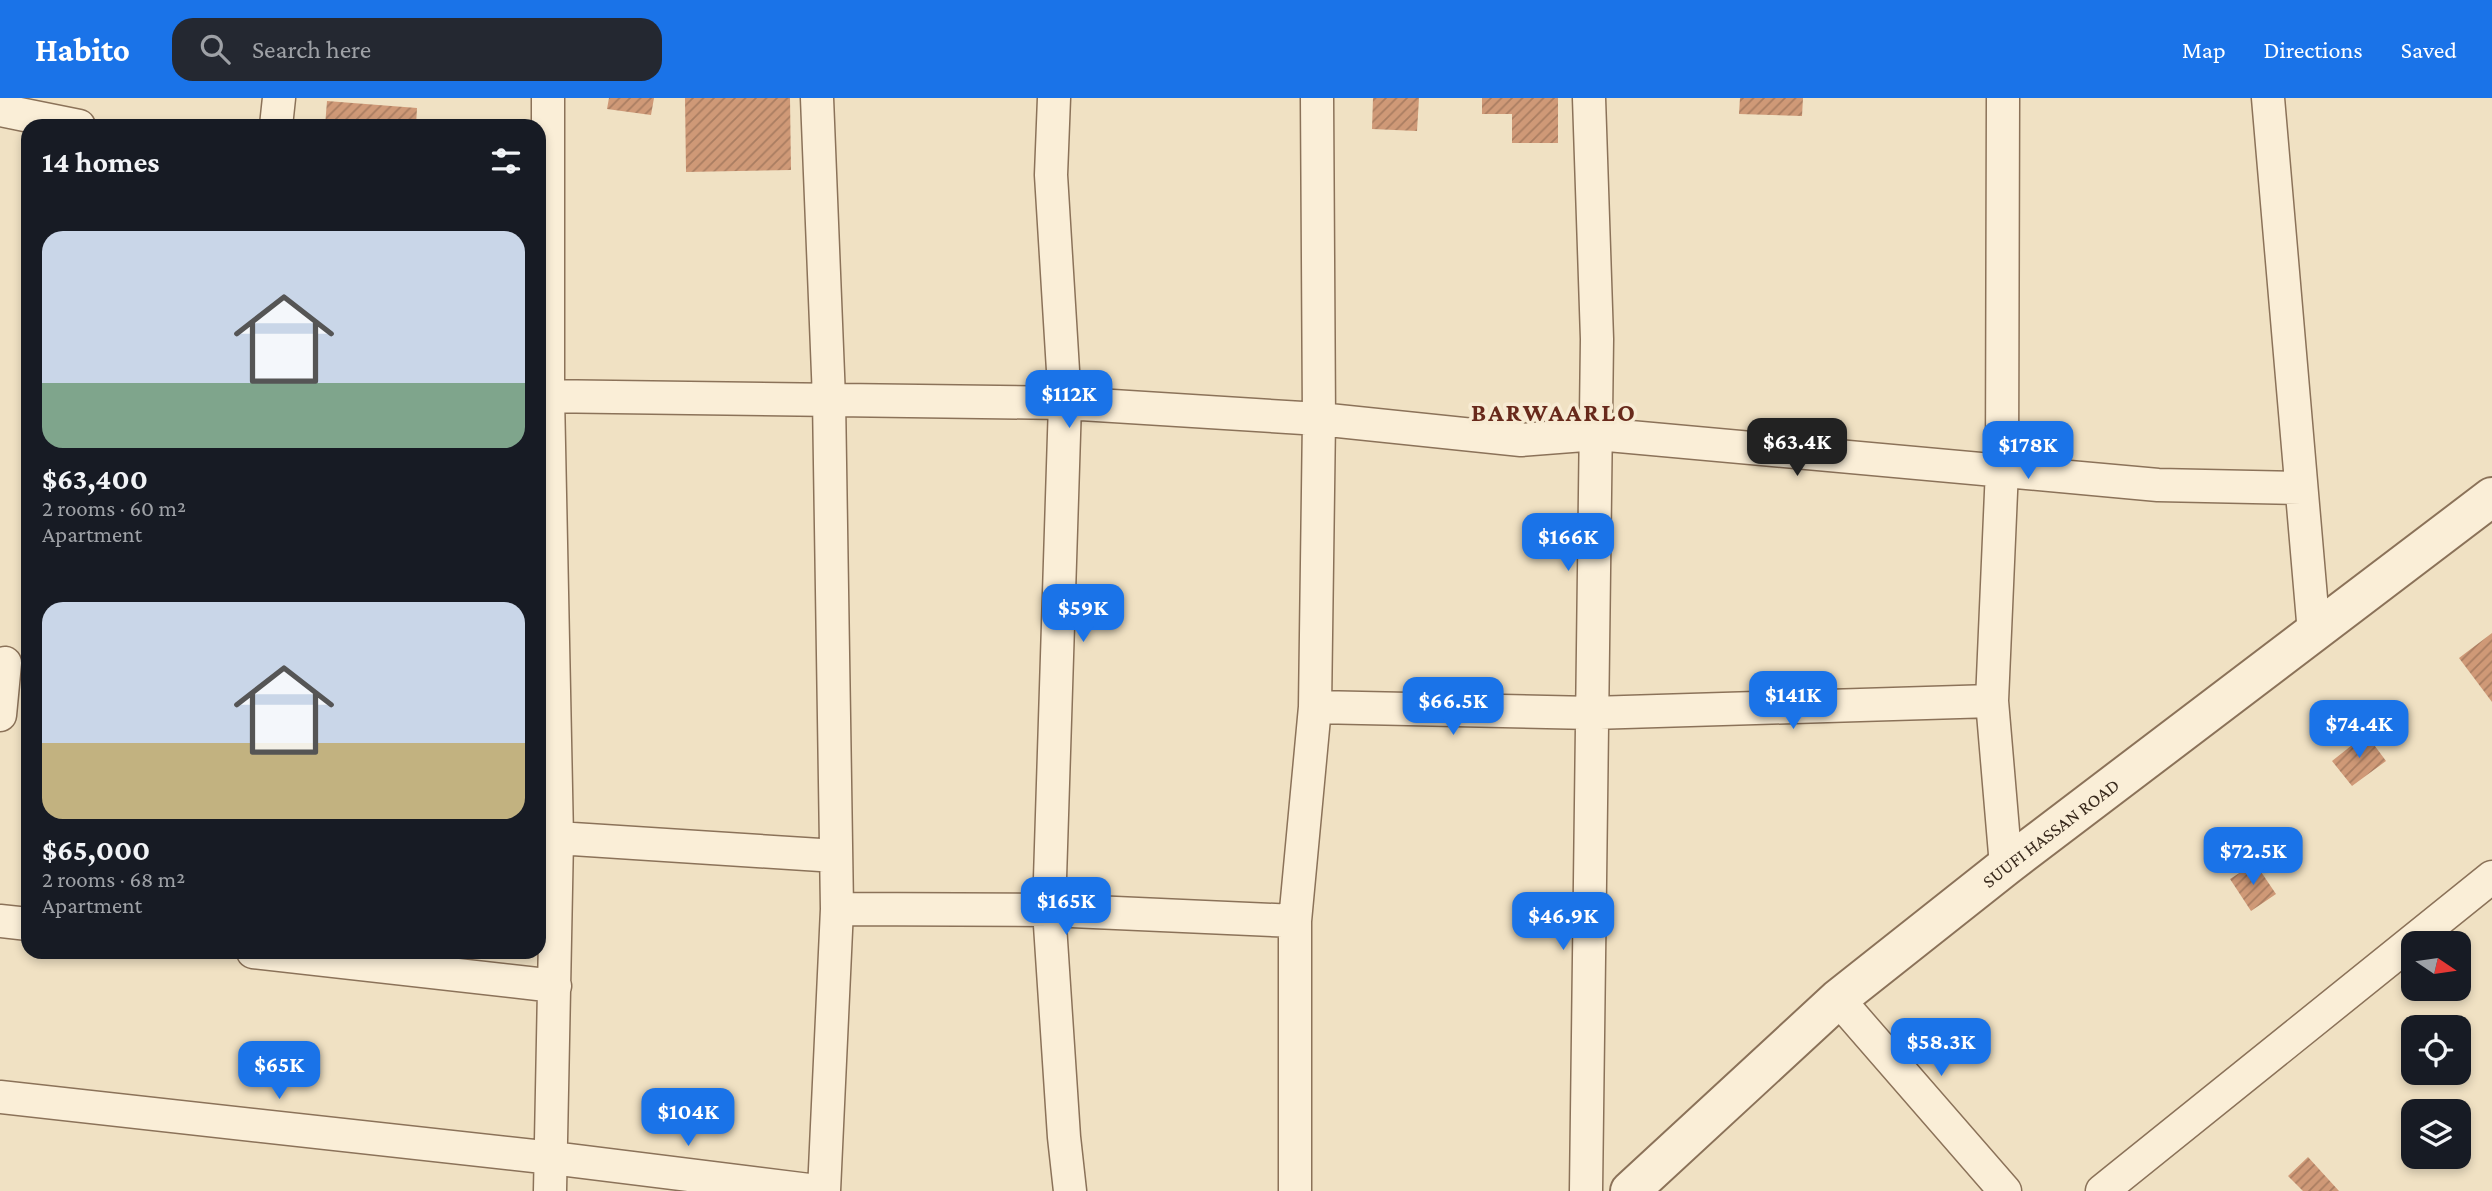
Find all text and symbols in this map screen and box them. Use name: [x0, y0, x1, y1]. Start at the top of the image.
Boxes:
search box: [172, 18, 662, 81]
icon: search: [196, 30, 234, 68]
text: Habito: [35, 31, 130, 68]
text: Search here: [252, 35, 371, 64]
text: Map: [2182, 36, 2226, 63]
text: Directions: [2264, 36, 2363, 63]
text: Saved: [2401, 36, 2457, 63]
icon: filters: [487, 142, 525, 180]
text: 14 homes: [42, 145, 160, 178]
icon: home: [221, 276, 347, 402]
pin: $112K: [1020, 370, 1118, 430]
text: $112K: [1041, 380, 1097, 406]
district label: BARWAARLO: [1471, 398, 1637, 427]
pin: $63.4K: [1740, 418, 1854, 478]
pin: $178K: [1979, 422, 2077, 481]
text: $63.4K: [1763, 428, 1831, 454]
text: $178K: [1998, 431, 2058, 457]
text: $63,400: [42, 462, 148, 495]
text: 2 rooms · 60 m²: [42, 495, 186, 521]
pin: $166K: [1519, 514, 1617, 573]
text: Apartment: [42, 521, 142, 547]
text: $166K: [1538, 523, 1598, 549]
pin: $59K: [1042, 584, 1124, 644]
text: $59K: [1058, 594, 1108, 620]
icon: home: [221, 647, 347, 773]
pin: $141K: [1744, 672, 1842, 731]
pin: $66.5K: [1396, 678, 1510, 737]
text: $141K: [1765, 681, 1821, 707]
text: $66.5K: [1419, 687, 1487, 713]
pin: $74.4K: [2302, 700, 2416, 760]
text: $74.4K: [2325, 710, 2393, 736]
street label: SUUFI HASSAN ROAD: [1978, 774, 2123, 891]
pin: $72.5K: [2196, 828, 2310, 887]
text: $65,000: [42, 833, 150, 866]
text: $72.5K: [2220, 837, 2286, 863]
text: 2 rooms · 68 m²: [42, 866, 185, 892]
pin: $165K: [1017, 878, 1115, 937]
text: $165K: [1037, 887, 1095, 913]
text: Apartment: [42, 892, 142, 918]
pin: $46.9K: [1506, 892, 1620, 952]
text: $46.9K: [1528, 902, 1598, 928]
north arrow: [2401, 931, 2471, 1001]
map controls: [2401, 931, 2471, 1169]
button: locate: [2401, 1015, 2471, 1085]
pin: $58.3K: [1884, 1018, 1998, 1078]
text: $58.3K: [1907, 1028, 1975, 1054]
pin: $65K: [238, 1042, 320, 1101]
text: $65K: [254, 1051, 304, 1077]
pin: $104K: [639, 1088, 737, 1148]
text: $104K: [657, 1098, 719, 1124]
button: layers: [2401, 1099, 2471, 1169]

